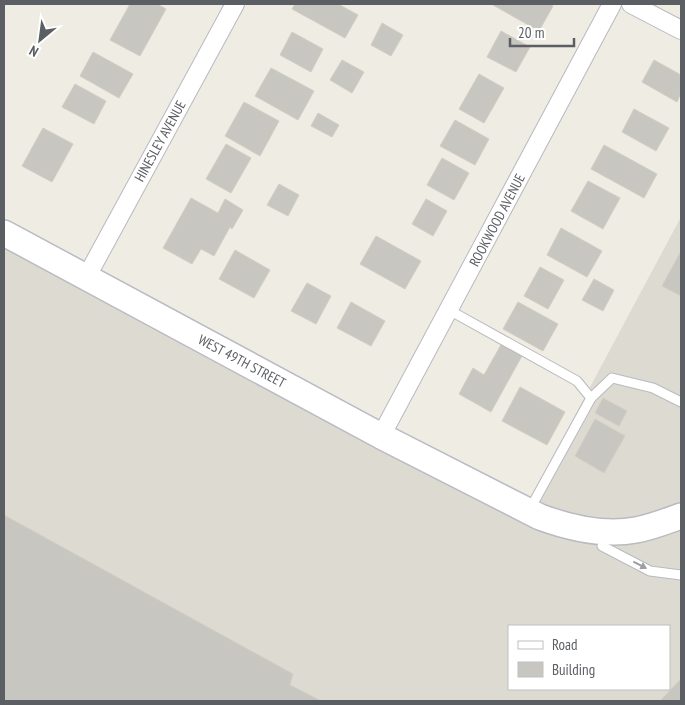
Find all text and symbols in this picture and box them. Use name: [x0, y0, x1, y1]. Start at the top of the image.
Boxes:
north arrow: [15, 15, 65, 65]
scale bar: [510, 15, 574, 47]
text: 20 m: [518, 23, 544, 42]
text: N: [26, 42, 41, 61]
street label: HINESLEY AVENUE: [130, 97, 190, 185]
street label: ROOKWOOD AVENUE: [465, 171, 529, 269]
street label: WEST 49TH STREET: [195, 330, 290, 392]
one-way arrow: [633, 561, 647, 569]
legend: [508, 625, 670, 690]
text: Road: [552, 635, 578, 654]
text: Building: [552, 660, 595, 679]

